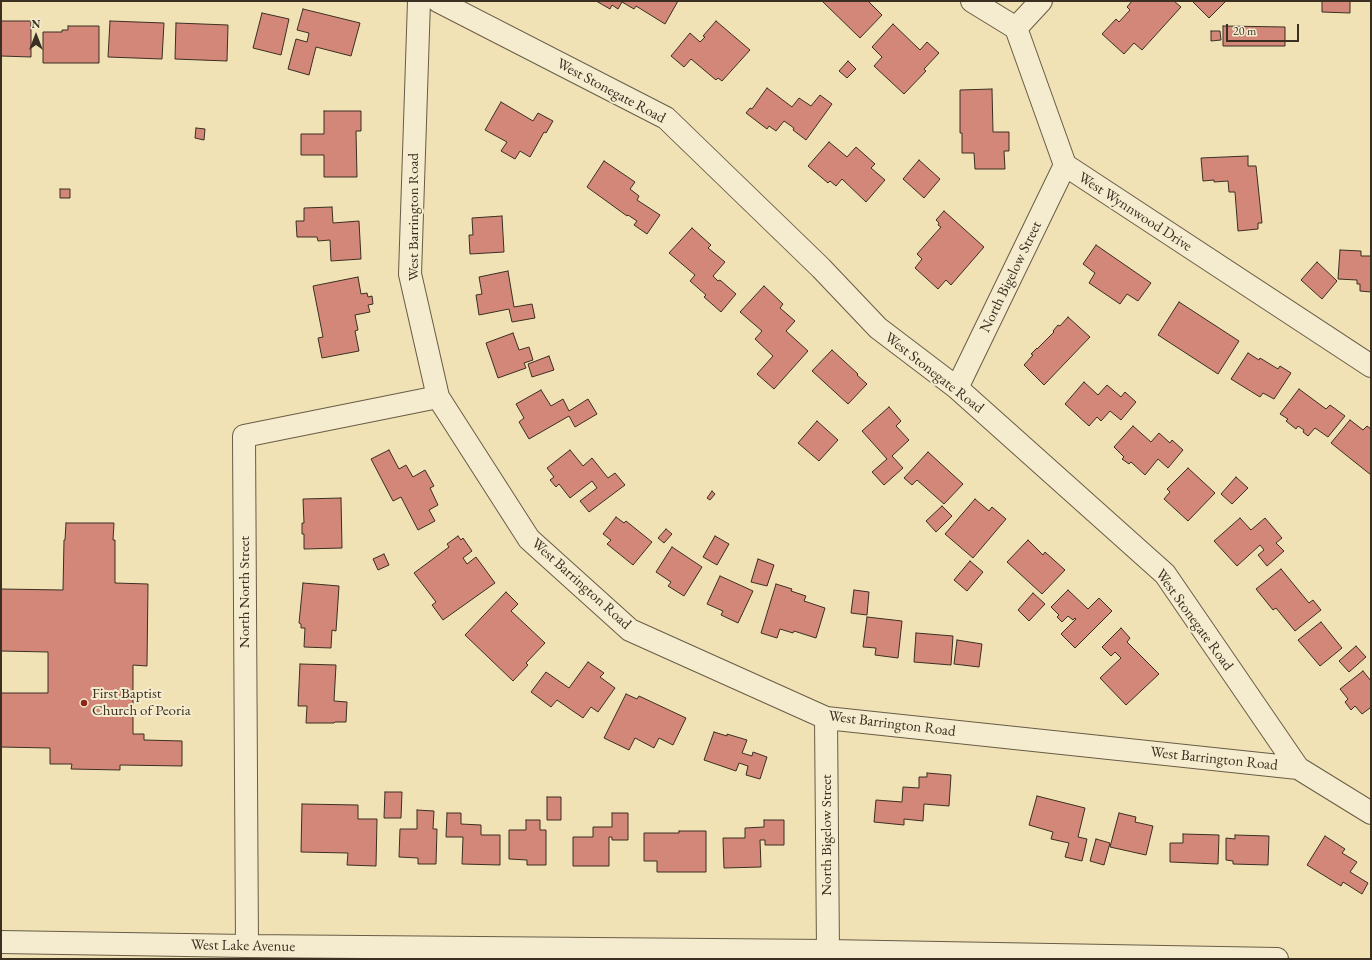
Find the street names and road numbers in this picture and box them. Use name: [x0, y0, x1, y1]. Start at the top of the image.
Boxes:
street label: West Stonegate Road: [553, 55, 669, 127]
street label: West Barrington Road: [405, 153, 423, 281]
street label: West Wynnwood Drive: [1075, 168, 1195, 256]
street label: North Bigelow Street: [976, 218, 1046, 336]
street label: West Stonegate Road: [881, 329, 987, 417]
street label: West Barrington Road: [527, 534, 635, 634]
street label: North North Street: [236, 536, 254, 648]
street label: West Stonegate Road: [1151, 566, 1237, 674]
street label: West Barrington Road: [827, 707, 957, 741]
street label: West Barrington Road: [1149, 743, 1279, 775]
street label: North Bigelow Street: [818, 774, 836, 896]
street label: West Lake Avenue: [191, 936, 295, 956]

